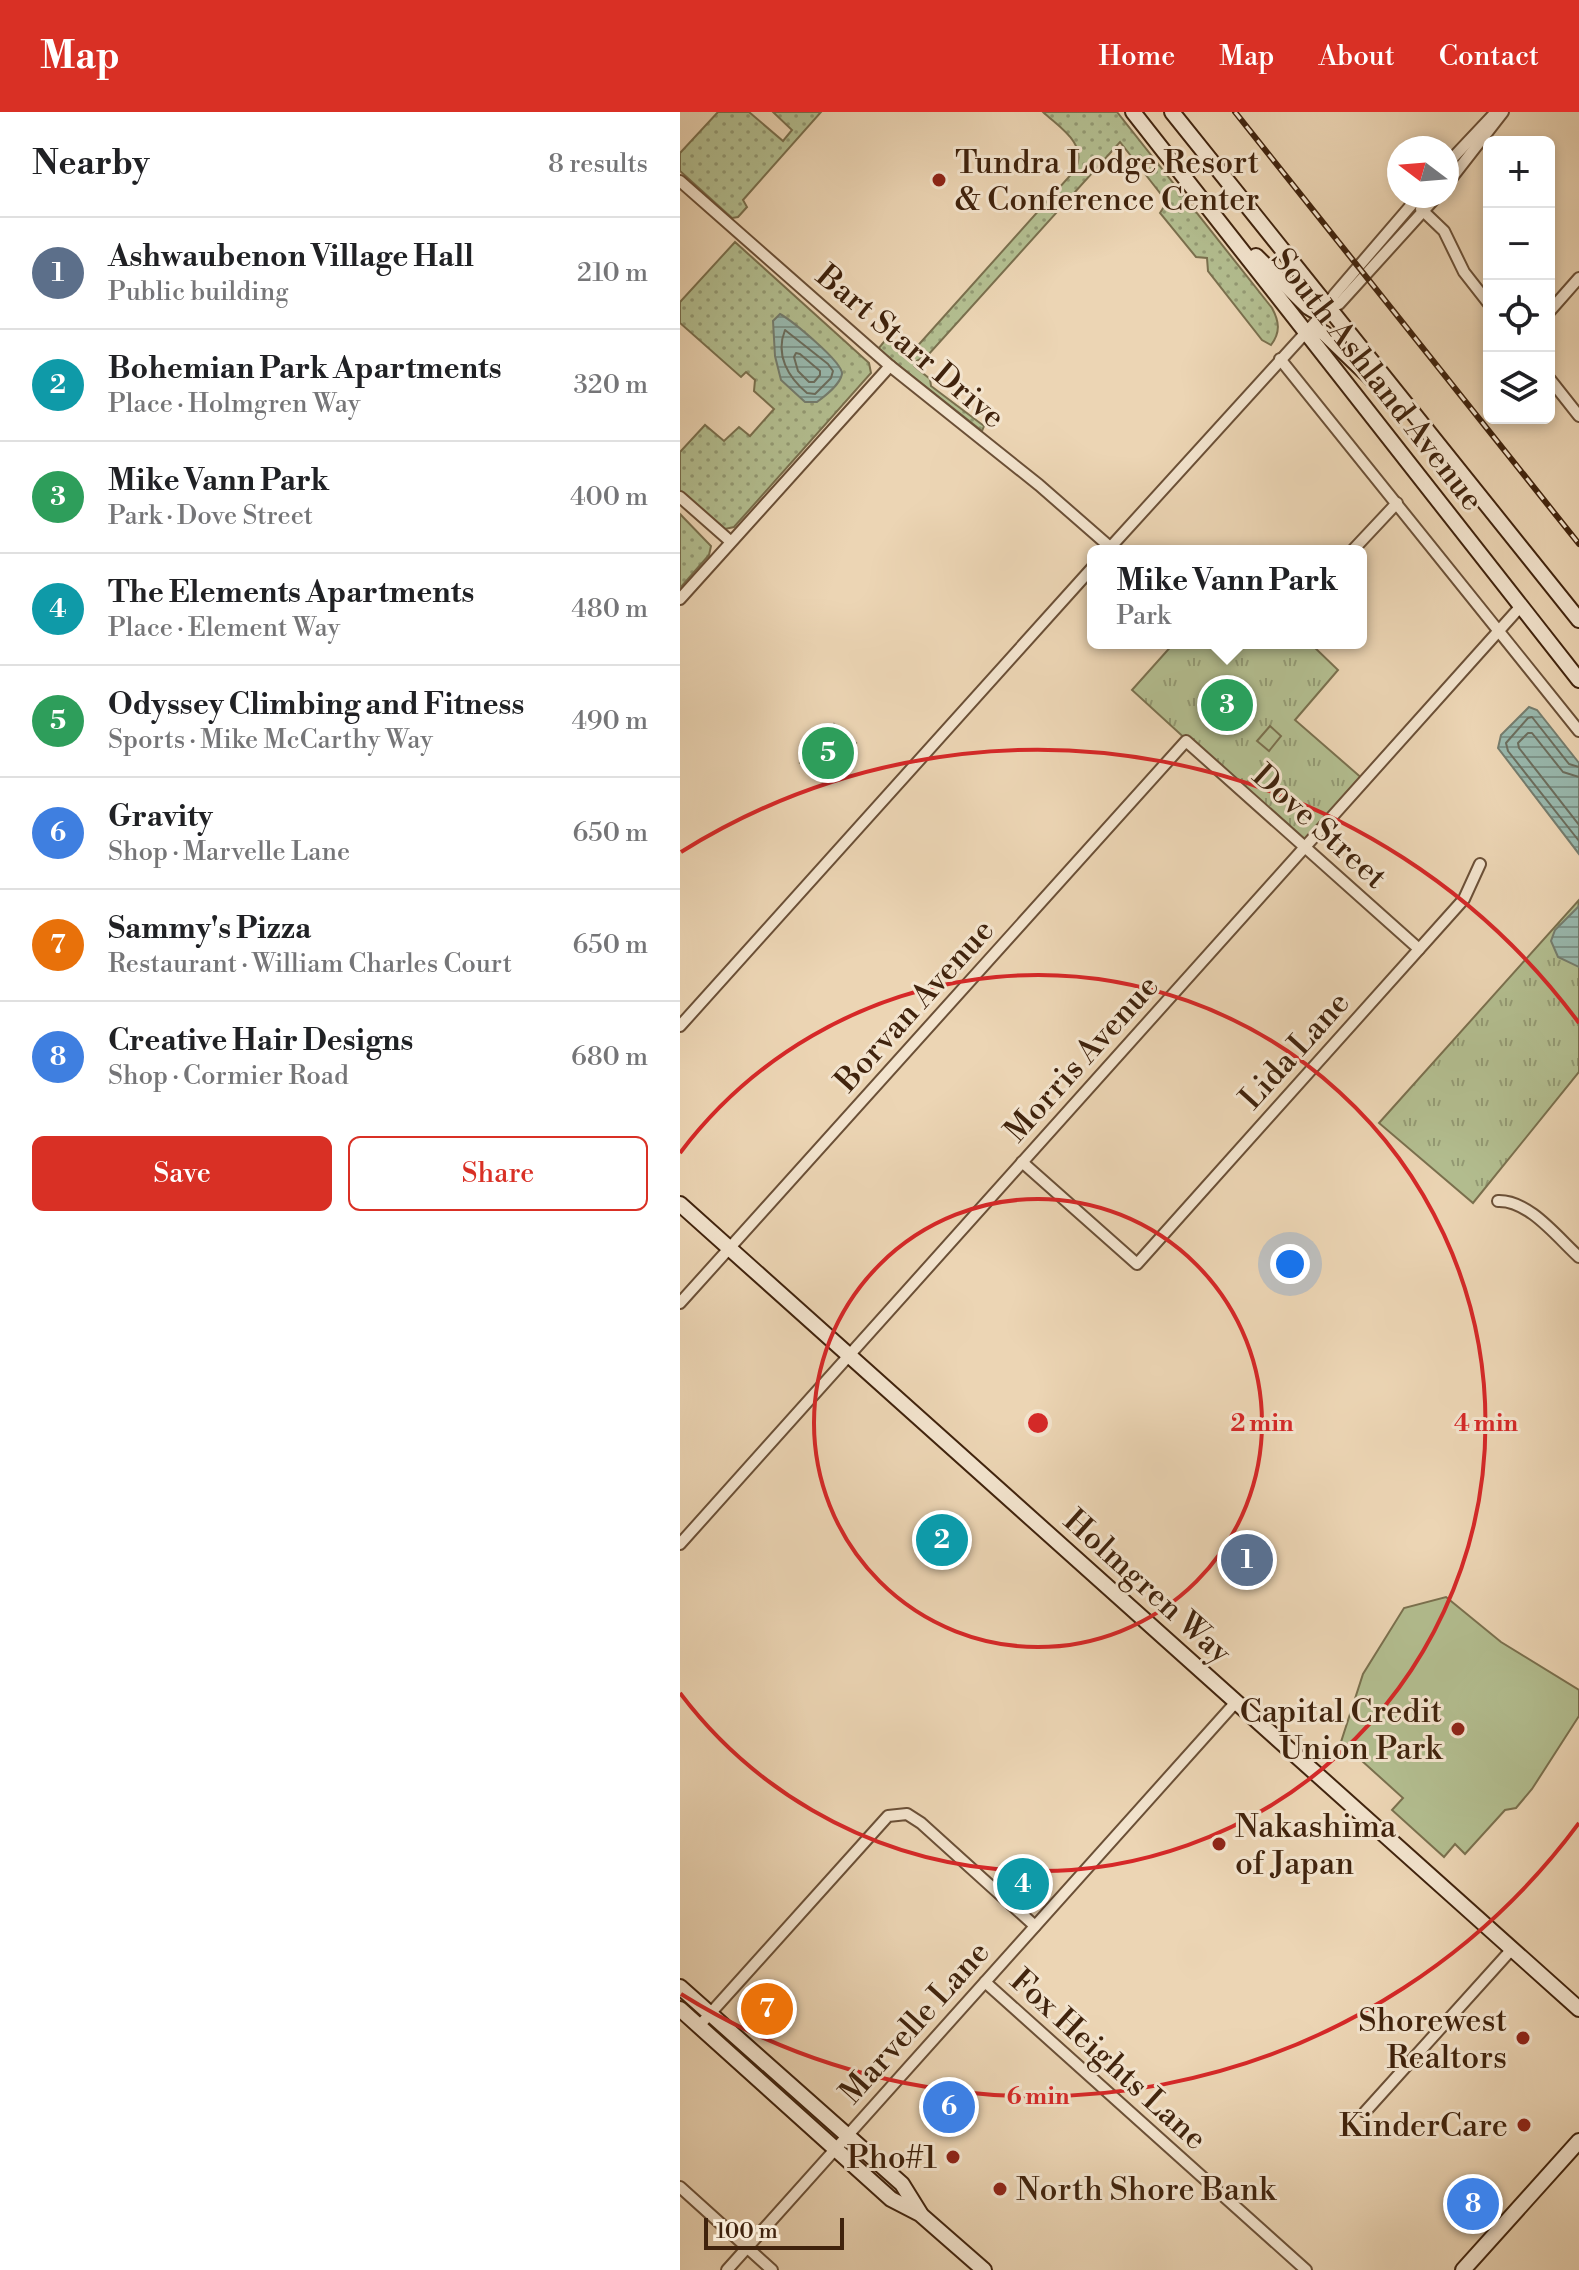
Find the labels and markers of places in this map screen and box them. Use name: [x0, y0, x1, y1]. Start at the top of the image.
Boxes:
place label: Tundra Lodge Resort & Conference Center: [955, 143, 1259, 220]
marker: Tundra Lodge Resort & Conference Center: [930, 171, 948, 189]
pin: 3: [1201, 675, 1253, 735]
pin: 5: [802, 723, 854, 783]
centre of rings: [1024, 1409, 1052, 1437]
pin: 2: [916, 1510, 968, 1570]
pin: 1: [1221, 1530, 1273, 1590]
place label: Capital Credit Union Park: [1240, 1692, 1444, 1769]
marker: Capital Credit Union Park: [1449, 1720, 1467, 1738]
place label: Nakashima of Japan: [1235, 1807, 1397, 1884]
marker: Nakashima of Japan: [1210, 1835, 1228, 1853]
pin: 4: [997, 1854, 1049, 1914]
pin: 7: [741, 1979, 793, 2039]
place label: Shorewest Realtors: [1358, 2001, 1507, 2078]
marker: Shorewest Realtors: [1514, 2029, 1532, 2047]
pin: 6: [923, 2077, 975, 2137]
place label: KinderCare: [1339, 2106, 1508, 2146]
marker: KinderCare: [1515, 2116, 1533, 2134]
place label: Pho#1: [847, 2138, 937, 2178]
marker: Pho#1: [944, 2148, 962, 2166]
place label: North Shore Bank: [1016, 2170, 1278, 2210]
pin: 8: [1447, 2174, 1499, 2234]
marker: North Shore Bank: [991, 2180, 1009, 2198]

